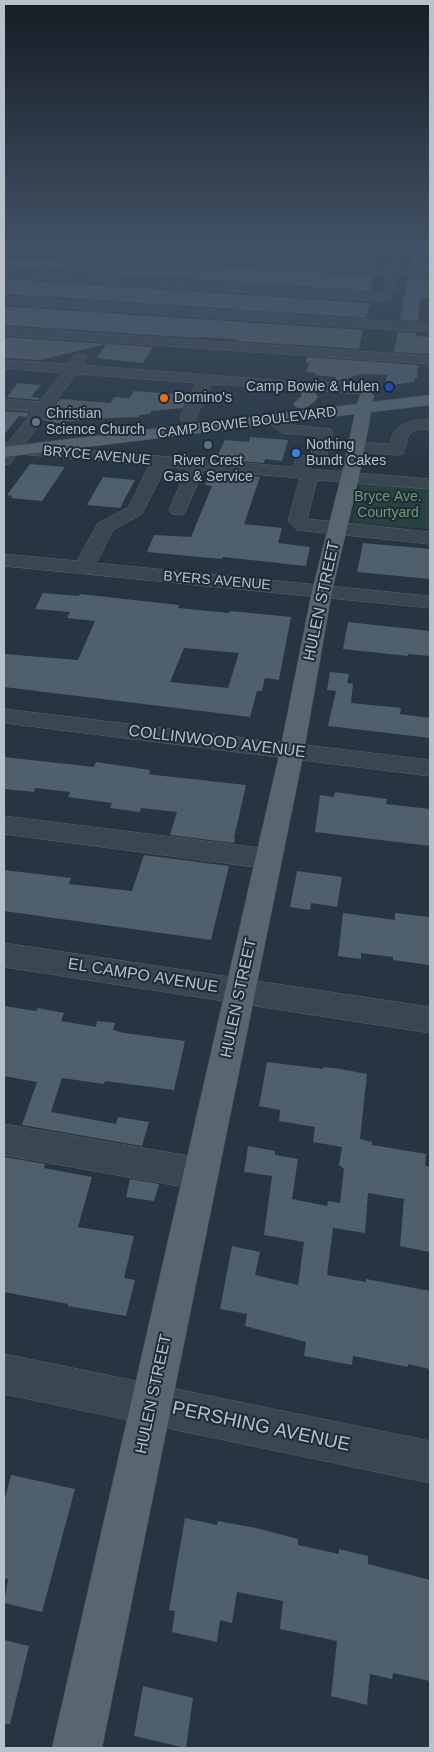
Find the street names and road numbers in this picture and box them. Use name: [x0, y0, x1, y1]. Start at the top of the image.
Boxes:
street label: CAMP BOWIE BOULEVARD: [157, 404, 337, 442]
street label: BRYCE AVENUE: [42, 443, 152, 469]
street label: HULEN STREET: [300, 539, 344, 663]
street label: BYERS AVENUE: [163, 568, 271, 594]
street label: COLLINWOOD AVENUE: [127, 722, 307, 762]
street label: HULEN STREET: [217, 936, 261, 1060]
street label: EL CAMPO AVENUE: [67, 955, 219, 997]
street label: HULEN STREET: [132, 1332, 176, 1456]
street label: PERSHING AVENUE: [170, 1397, 352, 1457]

